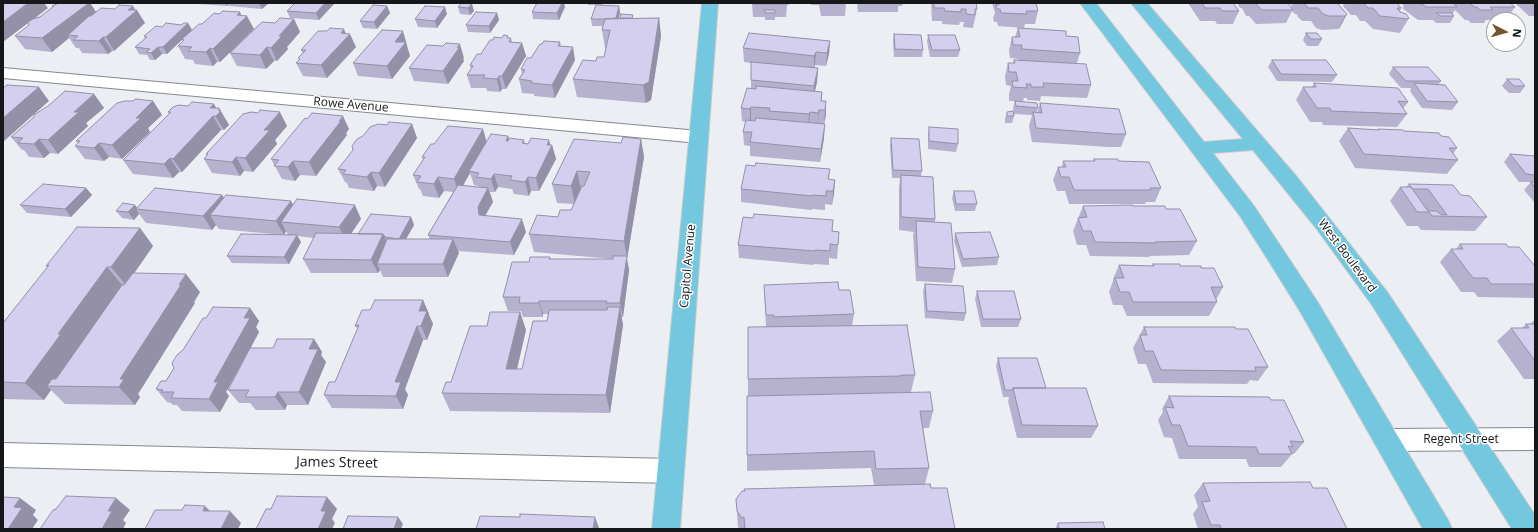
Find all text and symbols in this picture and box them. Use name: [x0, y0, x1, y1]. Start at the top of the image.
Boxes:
north arrow: [1486, 12, 1526, 52]
text: N: [1510, 28, 1525, 38]
street label: Rowe Avenue: [313, 95, 389, 115]
street label: West Boulevard: [1315, 217, 1379, 295]
street label: Capitol Avenue: [677, 224, 699, 308]
street label: Regent Street: [1423, 433, 1499, 447]
street label: James Street: [296, 454, 378, 472]

